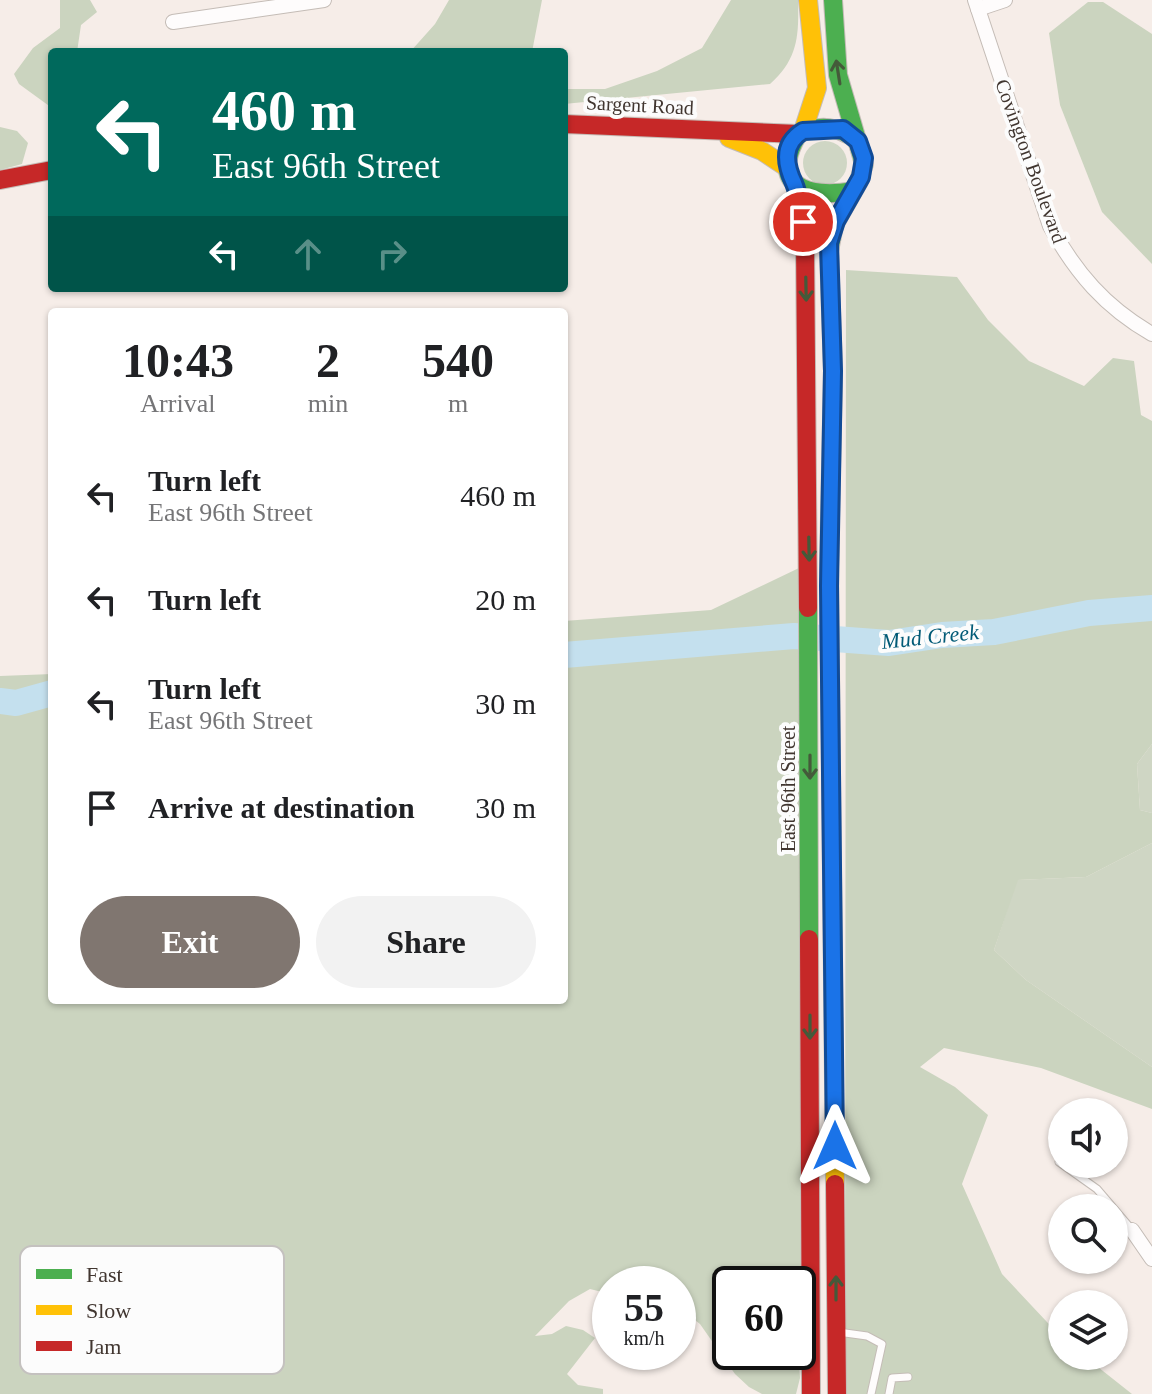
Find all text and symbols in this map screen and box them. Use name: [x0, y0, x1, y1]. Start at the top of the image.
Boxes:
one-way arrow: [830, 60, 845, 85]
street label: Covington Boulevard: [990, 76, 1071, 246]
icon: left: [80, 80, 184, 184]
text: 460 m: [212, 80, 357, 142]
street label: Sargent Road: [585, 91, 694, 120]
text: East 96th Street: [212, 146, 440, 186]
pin: [769, 188, 837, 256]
icon: arrive: [781, 200, 825, 244]
icon: left: [202, 232, 246, 276]
icon: ahead: [286, 232, 330, 276]
icon: right: [370, 232, 414, 276]
one-way arrow: [799, 275, 814, 302]
text: 10:43: [122, 334, 234, 387]
text: 2: [316, 334, 340, 387]
text: 540: [422, 334, 494, 387]
text: Arrival: [140, 389, 215, 418]
text: min: [308, 389, 348, 418]
text: m: [448, 389, 468, 418]
text: Turn left: [148, 464, 261, 497]
icon: left: [80, 474, 124, 518]
text: 460 m: [460, 479, 536, 512]
text: East 96th Street: [148, 498, 313, 527]
one-way arrow: [801, 535, 817, 562]
icon: left: [80, 578, 124, 622]
text: Turn left: [148, 583, 261, 616]
text: 20 m: [475, 583, 536, 616]
water label: Mud Creek: [879, 619, 981, 654]
text: Turn left: [148, 672, 261, 705]
icon: left: [80, 682, 124, 726]
text: 30 m: [475, 687, 536, 720]
text: East 96th Street: [148, 706, 313, 735]
street label: East 96th Street: [777, 725, 799, 852]
one-way arrow: [802, 753, 818, 780]
icon: arrive: [80, 786, 124, 830]
text: Arrive at destination: [148, 791, 415, 824]
text: 30 m: [475, 791, 536, 824]
button: Exit: [80, 896, 300, 988]
button: Share: [316, 896, 536, 988]
one-way arrow: [802, 1013, 818, 1040]
map controls: [1048, 1098, 1128, 1370]
button: sound: [1048, 1098, 1128, 1178]
position arrow: [793, 1104, 877, 1188]
button: search: [1048, 1194, 1128, 1274]
legend: [20, 1246, 284, 1374]
text: Fast: [86, 1262, 123, 1287]
speed limit sign: 60: [712, 1266, 816, 1370]
one-way arrow: [828, 1275, 844, 1302]
text: 55: [624, 1285, 664, 1330]
button: layers: [1048, 1290, 1128, 1370]
text: Slow: [86, 1298, 131, 1323]
text: km/h: [623, 1327, 665, 1349]
text: Jam: [86, 1334, 121, 1359]

